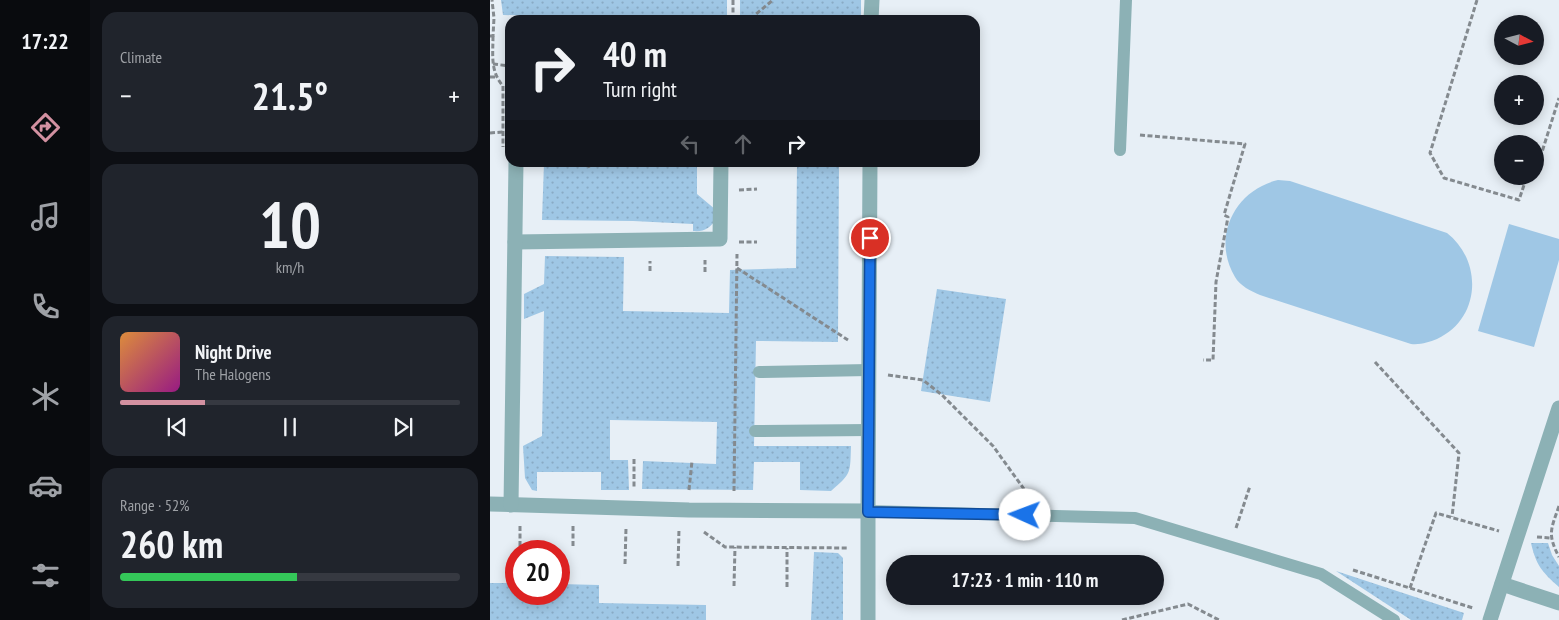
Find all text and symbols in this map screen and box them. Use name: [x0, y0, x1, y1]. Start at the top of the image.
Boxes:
north arrow: [1494, 15, 1544, 65]
map controls: [1494, 15, 1544, 185]
text: 17:22: [21, 27, 69, 55]
text: 40 m: [603, 31, 667, 77]
icon: right: [520, 35, 585, 100]
text: Climate: [120, 47, 162, 67]
text: 21.5°: [252, 71, 328, 120]
text: Turn right: [603, 75, 677, 103]
button: +: [1494, 75, 1544, 125]
text: −: [120, 77, 132, 114]
text: +: [448, 77, 460, 114]
icon: directions: [28, 110, 63, 145]
icon: left: [676, 130, 704, 158]
icon: ahead: [729, 130, 757, 158]
icon: right: [782, 130, 810, 158]
button: −: [1494, 135, 1544, 185]
text: 10: [259, 182, 321, 266]
icon: music: [28, 199, 63, 234]
pin: [849, 217, 891, 259]
icon: arrive: [856, 224, 884, 252]
text: km/h: [276, 257, 304, 277]
icon: phone: [28, 289, 63, 324]
text: Night Drive: [195, 340, 272, 364]
text: The Halogens: [195, 364, 271, 384]
icon: climate: [28, 379, 63, 414]
icon: previous: [163, 413, 191, 441]
icon: pause: [276, 413, 304, 441]
icon: next: [389, 413, 417, 441]
icon: car: [28, 468, 63, 503]
position arrow: [998, 488, 1050, 540]
text: Range · 52%: [120, 495, 189, 515]
text: 260 km: [120, 519, 223, 568]
speed limit sign: 20: [505, 540, 570, 605]
icon: filters: [28, 558, 63, 593]
text: 17:23 · 1 min · 110 m: [952, 568, 1098, 592]

